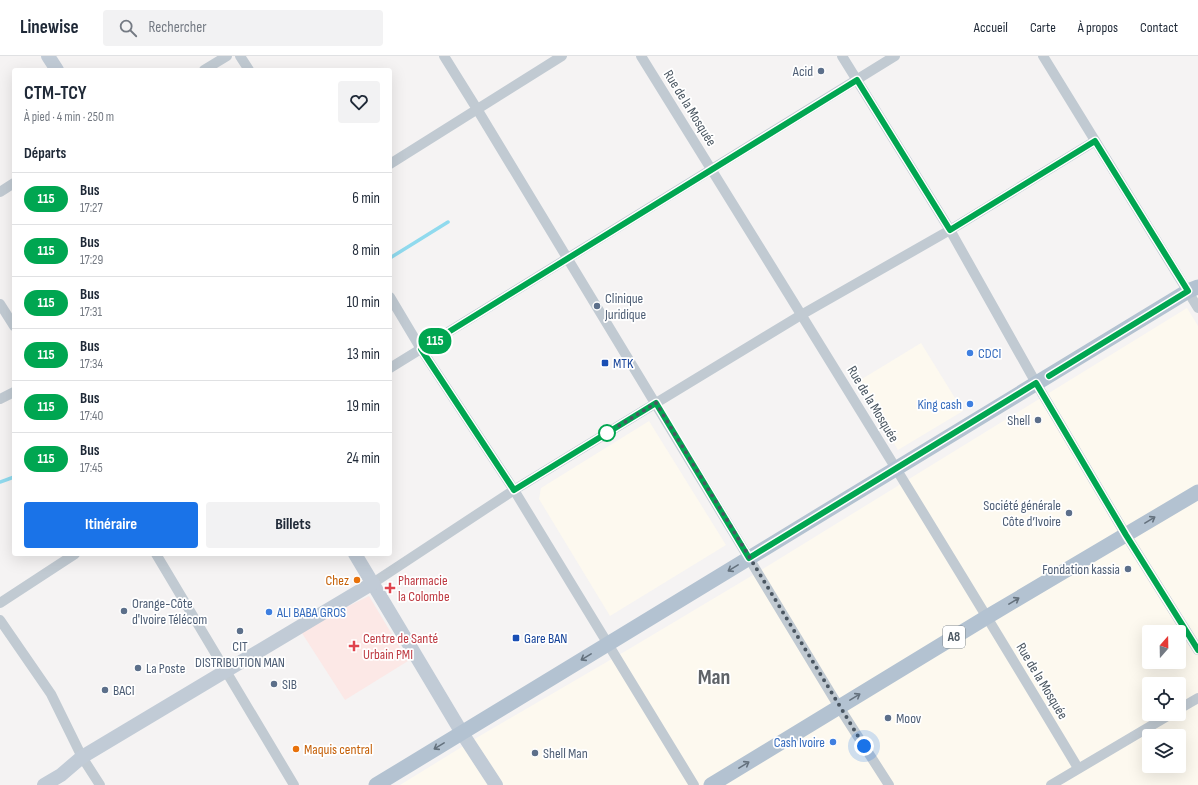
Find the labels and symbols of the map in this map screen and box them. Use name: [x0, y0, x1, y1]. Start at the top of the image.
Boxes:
place label: Acid: [792, 63, 813, 80]
marker: Acid: [816, 66, 826, 76]
street label: Rue de la Mosquée: [660, 67, 720, 149]
place label: Clinique Juridique: [604, 290, 646, 323]
marker: Clinique Juridique: [592, 301, 602, 311]
line badge: 115: [412, 328, 458, 354]
place label: CDCI: [978, 345, 1001, 362]
marker: CDCI: [965, 348, 975, 358]
place label: MTK: [613, 355, 634, 372]
marker: MTK: [600, 358, 610, 368]
street label: Rue de la Mosquée: [844, 363, 902, 445]
place label: King cash: [917, 396, 962, 413]
marker: King cash: [965, 399, 975, 409]
place label: Shell: [1007, 412, 1030, 429]
marker: Shell: [1033, 415, 1043, 425]
unlabelled marker: [598, 424, 616, 442]
place label: Société générale Côte d’Ivoire: [983, 497, 1061, 530]
marker: Société générale Côte d’Ivoire: [1064, 508, 1074, 518]
one-way arrow: [1144, 516, 1156, 524]
place label: Fondation kassia: [1042, 561, 1120, 578]
one-way arrow: [727, 564, 739, 572]
marker: Fondation kassia: [1123, 564, 1133, 574]
place label: Chez: [326, 572, 349, 589]
place label: Pharmacie la Colombe: [398, 572, 450, 605]
marker: Chez: [352, 575, 362, 585]
marker: Pharmacie la Colombe: [385, 583, 395, 593]
place label: Orange-Côte d'Ivoire Télécom: [132, 595, 207, 628]
one-way arrow: [1008, 596, 1020, 604]
place label: ALI BABA GROS: [276, 604, 346, 621]
marker: Orange-Côte d'Ivoire Télécom: [119, 606, 129, 616]
marker: ALI BABA GROS: [264, 607, 274, 617]
north arrow: [1142, 625, 1186, 669]
marker: CIT DISTRIBUTION MAN: [235, 626, 245, 636]
road number: A8: [943, 626, 965, 648]
place label: Centre de Santé Urbain PMI: [363, 630, 438, 663]
place label: Gare BAN: [524, 630, 567, 647]
marker: Gare BAN: [511, 633, 521, 643]
place label: CIT DISTRIBUTION MAN: [195, 638, 285, 671]
marker: Centre de Santé Urbain PMI: [348, 640, 360, 652]
street label: Rue de la Mosquée: [1013, 640, 1071, 722]
one-way arrow: [581, 653, 592, 661]
place label: La Poste: [146, 660, 185, 677]
marker: La Poste: [133, 663, 143, 673]
district label: Man: [698, 664, 730, 691]
place label: SIB: [282, 676, 297, 693]
marker: SIB: [269, 679, 279, 689]
place label: BACI: [113, 682, 135, 699]
marker: BACI: [100, 685, 110, 695]
one-way arrow: [849, 693, 861, 701]
place label: Moov: [896, 710, 922, 727]
marker: Moov: [883, 713, 893, 723]
place label: Cash Ivoire: [774, 734, 825, 751]
your location: [854, 736, 874, 756]
marker: Cash Ivoire: [828, 737, 838, 747]
place label: Maquis central: [304, 741, 373, 758]
one-way arrow: [433, 743, 445, 751]
marker: Maquis central: [291, 744, 301, 754]
place label: Shell Man: [543, 745, 588, 762]
marker: Shell Man: [530, 748, 540, 758]
one-way arrow: [738, 760, 750, 768]

